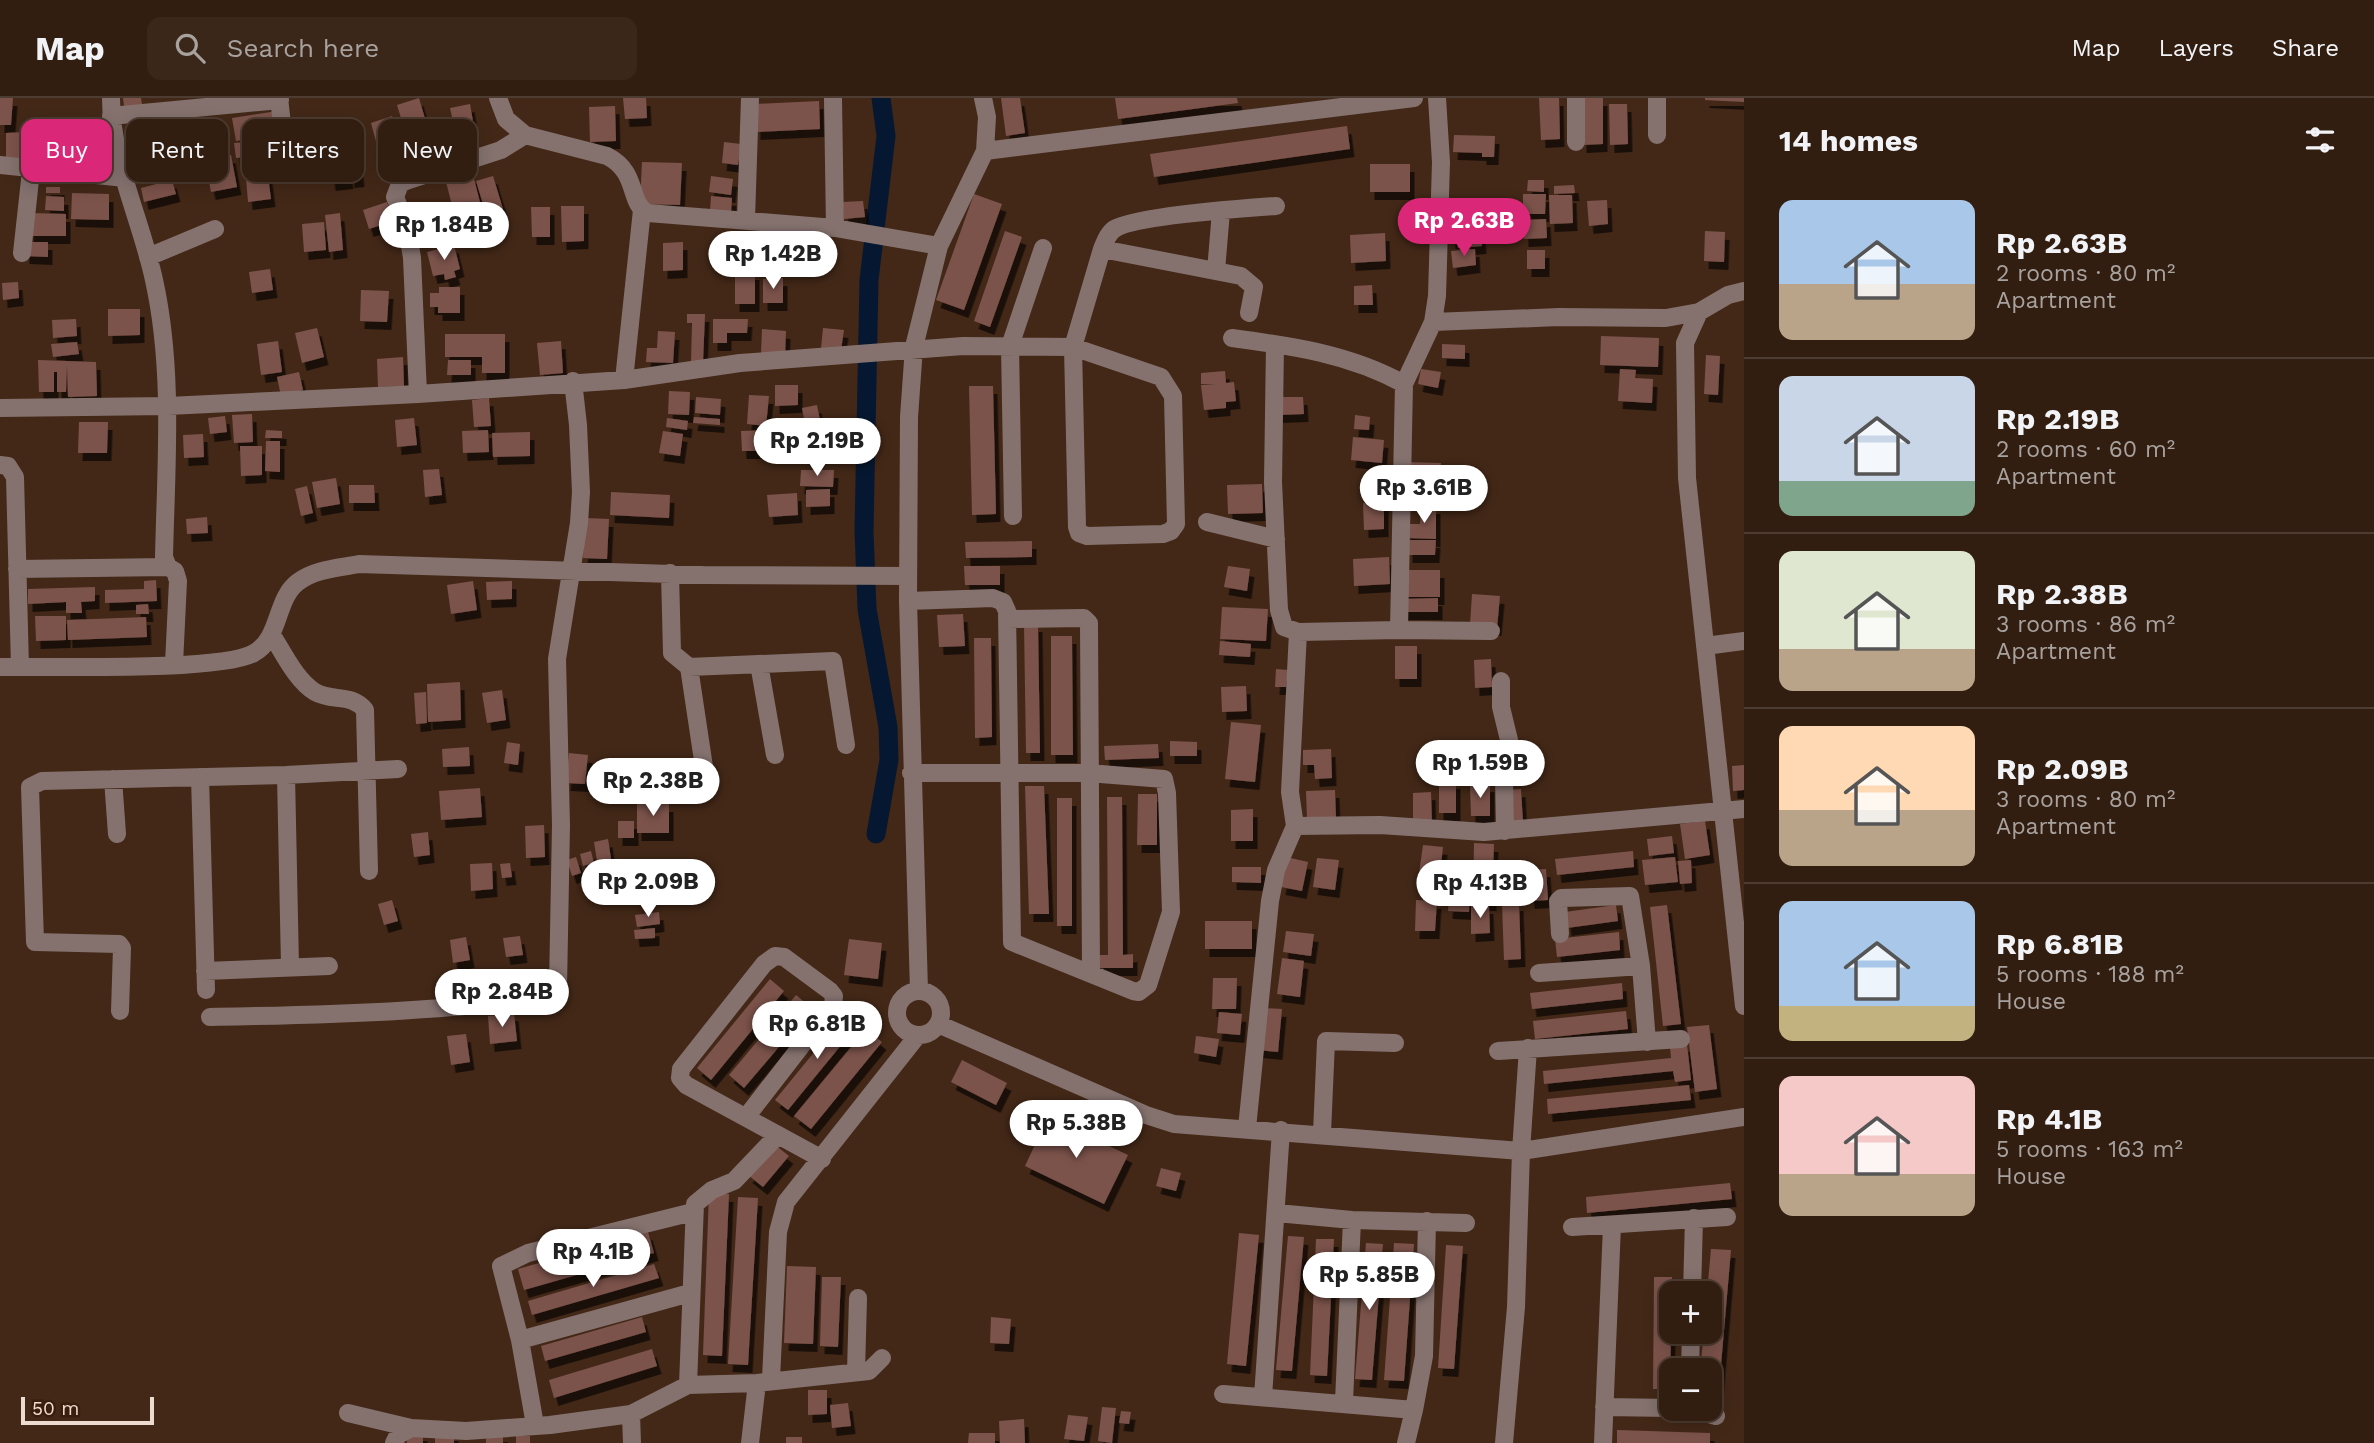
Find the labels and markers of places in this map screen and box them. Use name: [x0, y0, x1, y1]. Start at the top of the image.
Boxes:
pin: Rp 2.63B: [1392, 198, 1536, 258]
pin: Rp 1.84B: [372, 202, 516, 262]
pin: Rp 1.42B: [701, 232, 845, 291]
pin: Rp 2.19B: [745, 418, 889, 478]
pin: Rp 3.61B: [1352, 466, 1496, 525]
pin: Rp 1.59B: [1408, 740, 1552, 800]
pin: Rp 2.38B: [581, 758, 725, 818]
pin: Rp 2.09B: [576, 860, 720, 919]
pin: Rp 4.13B: [1408, 860, 1552, 920]
pin: Rp 2.84B: [430, 970, 574, 1029]
pin: Rp 6.81B: [745, 1002, 889, 1061]
pin: Rp 5.38B: [1004, 1100, 1148, 1160]
pin: Rp 4.1B: [528, 1230, 658, 1289]
pin: Rp 5.85B: [1297, 1252, 1441, 1312]

